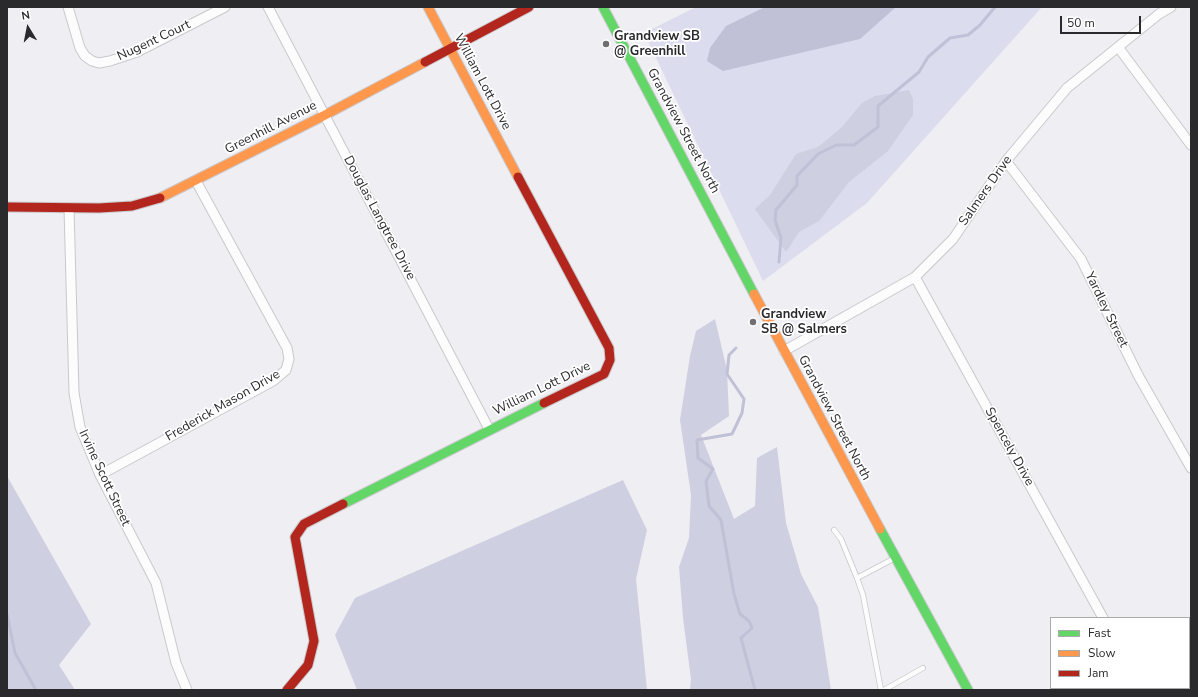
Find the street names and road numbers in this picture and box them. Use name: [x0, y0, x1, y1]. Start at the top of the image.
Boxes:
street label: Nugent Court: [115, 17, 193, 65]
street label: William Lott Drive: [450, 31, 514, 133]
street label: Grandview Street North: [643, 66, 723, 196]
street label: Greenhill Avenue: [223, 98, 319, 158]
street label: Douglas Langtree Drive: [340, 153, 418, 283]
street label: Salmers Drive: [956, 153, 1016, 229]
street label: Yardley Street: [1081, 270, 1131, 350]
street label: Grandview Street North: [794, 353, 874, 483]
street label: William Lott Drive: [491, 359, 593, 419]
street label: Frederick Mason Drive: [163, 367, 283, 445]
street label: Spencely Drive: [981, 405, 1037, 489]
street label: Irvine Scott Street: [75, 427, 133, 529]

